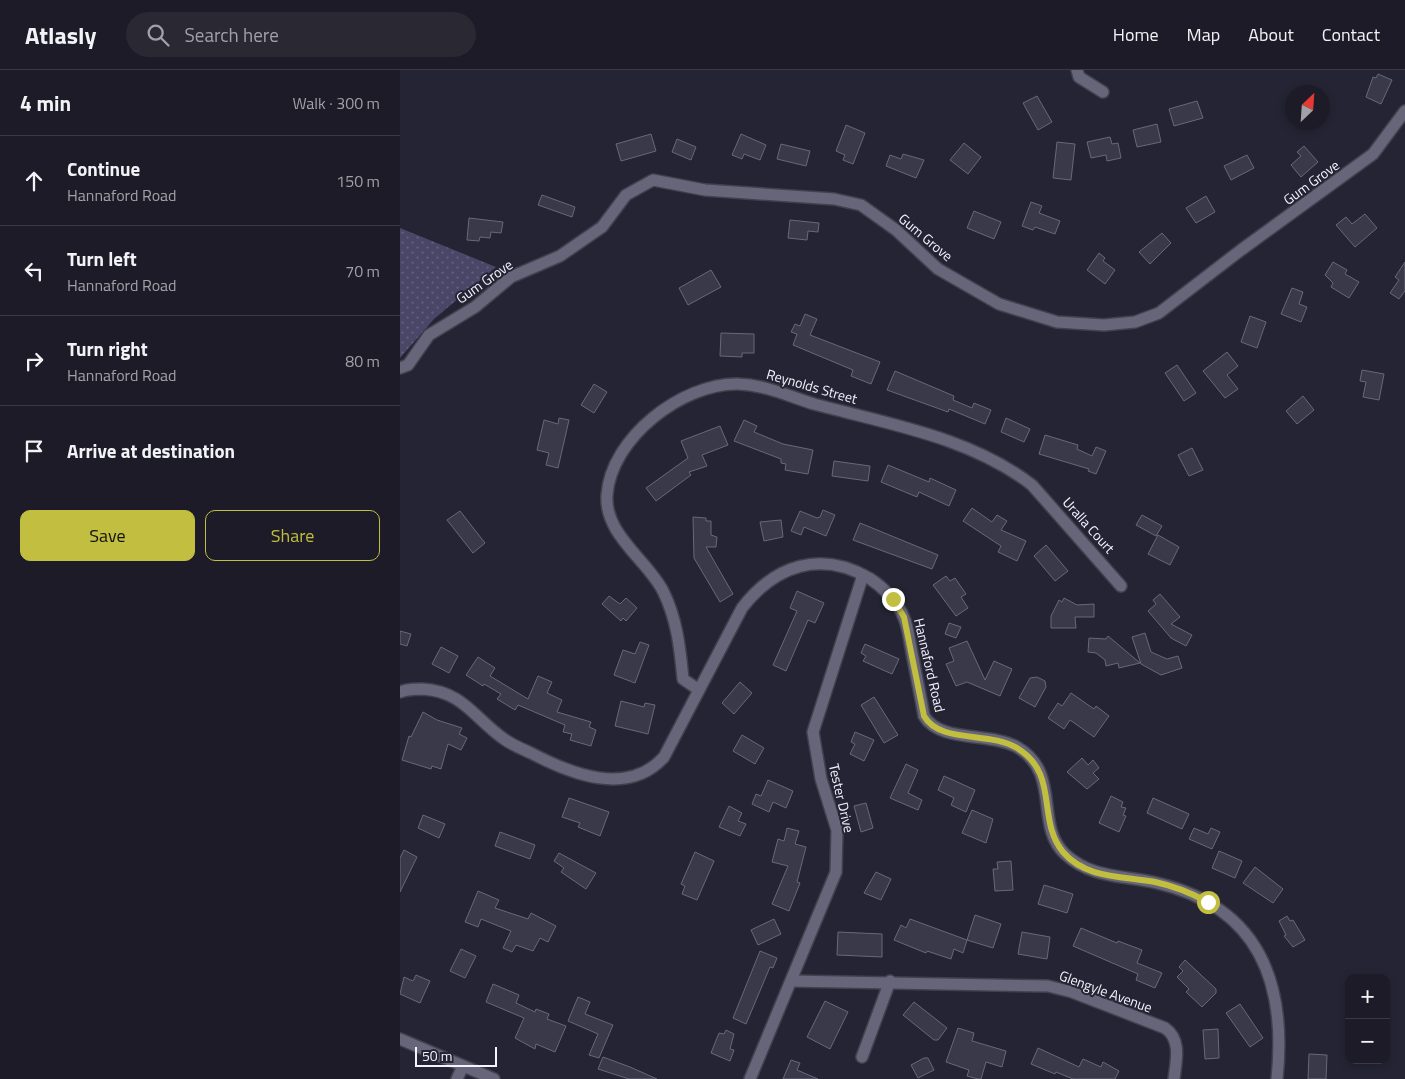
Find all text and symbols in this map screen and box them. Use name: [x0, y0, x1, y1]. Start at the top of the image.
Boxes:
search box: [126, 12, 476, 57]
text: Atlasly: [25, 17, 96, 53]
text: Search here: [184, 20, 279, 49]
icon: search: [144, 21, 172, 49]
text: Home: [1113, 21, 1159, 48]
text: Map: [1187, 21, 1220, 48]
text: About: [1248, 21, 1294, 48]
text: Contact: [1322, 21, 1380, 48]
north arrow: [1285, 85, 1330, 130]
text: 4 min: [20, 87, 71, 119]
text: Walk · 300 m: [292, 91, 380, 115]
text: Continue: [67, 154, 140, 183]
street label: Gum Grove: [1278, 154, 1344, 210]
icon: ahead: [20, 167, 48, 195]
text: 150 m: [336, 169, 380, 193]
text: Hannaford Road: [67, 183, 177, 207]
street label: Gum Grove: [894, 208, 958, 266]
text: Turn left: [67, 244, 137, 273]
street label: Gum Grove: [451, 254, 517, 308]
icon: left: [20, 257, 48, 285]
text: 70 m: [345, 259, 380, 283]
text: Hannaford Road: [67, 273, 177, 297]
text: Turn right: [67, 334, 148, 363]
icon: right: [20, 347, 48, 375]
text: 80 m: [345, 349, 380, 373]
text: Hannaford Road: [67, 363, 177, 387]
street label: Reynolds Street: [764, 363, 860, 409]
text: Arrive at destination: [67, 436, 235, 465]
icon: arrive: [20, 437, 48, 465]
street label: Uralla Court: [1058, 492, 1120, 558]
button: Save: [20, 510, 195, 561]
button: Share: [205, 510, 380, 561]
route end: [882, 588, 905, 611]
street label: Hannaford Road: [909, 616, 951, 714]
street label: Tester Drive: [824, 761, 860, 835]
route start: [1197, 891, 1220, 914]
street label: Glengyle Avenue: [1057, 964, 1155, 1018]
map controls: [1345, 974, 1390, 1064]
button: +: [1345, 974, 1390, 1019]
button: −: [1345, 1019, 1390, 1064]
scale bar: [415, 1044, 498, 1067]
text: 50 m: [422, 1045, 452, 1066]

